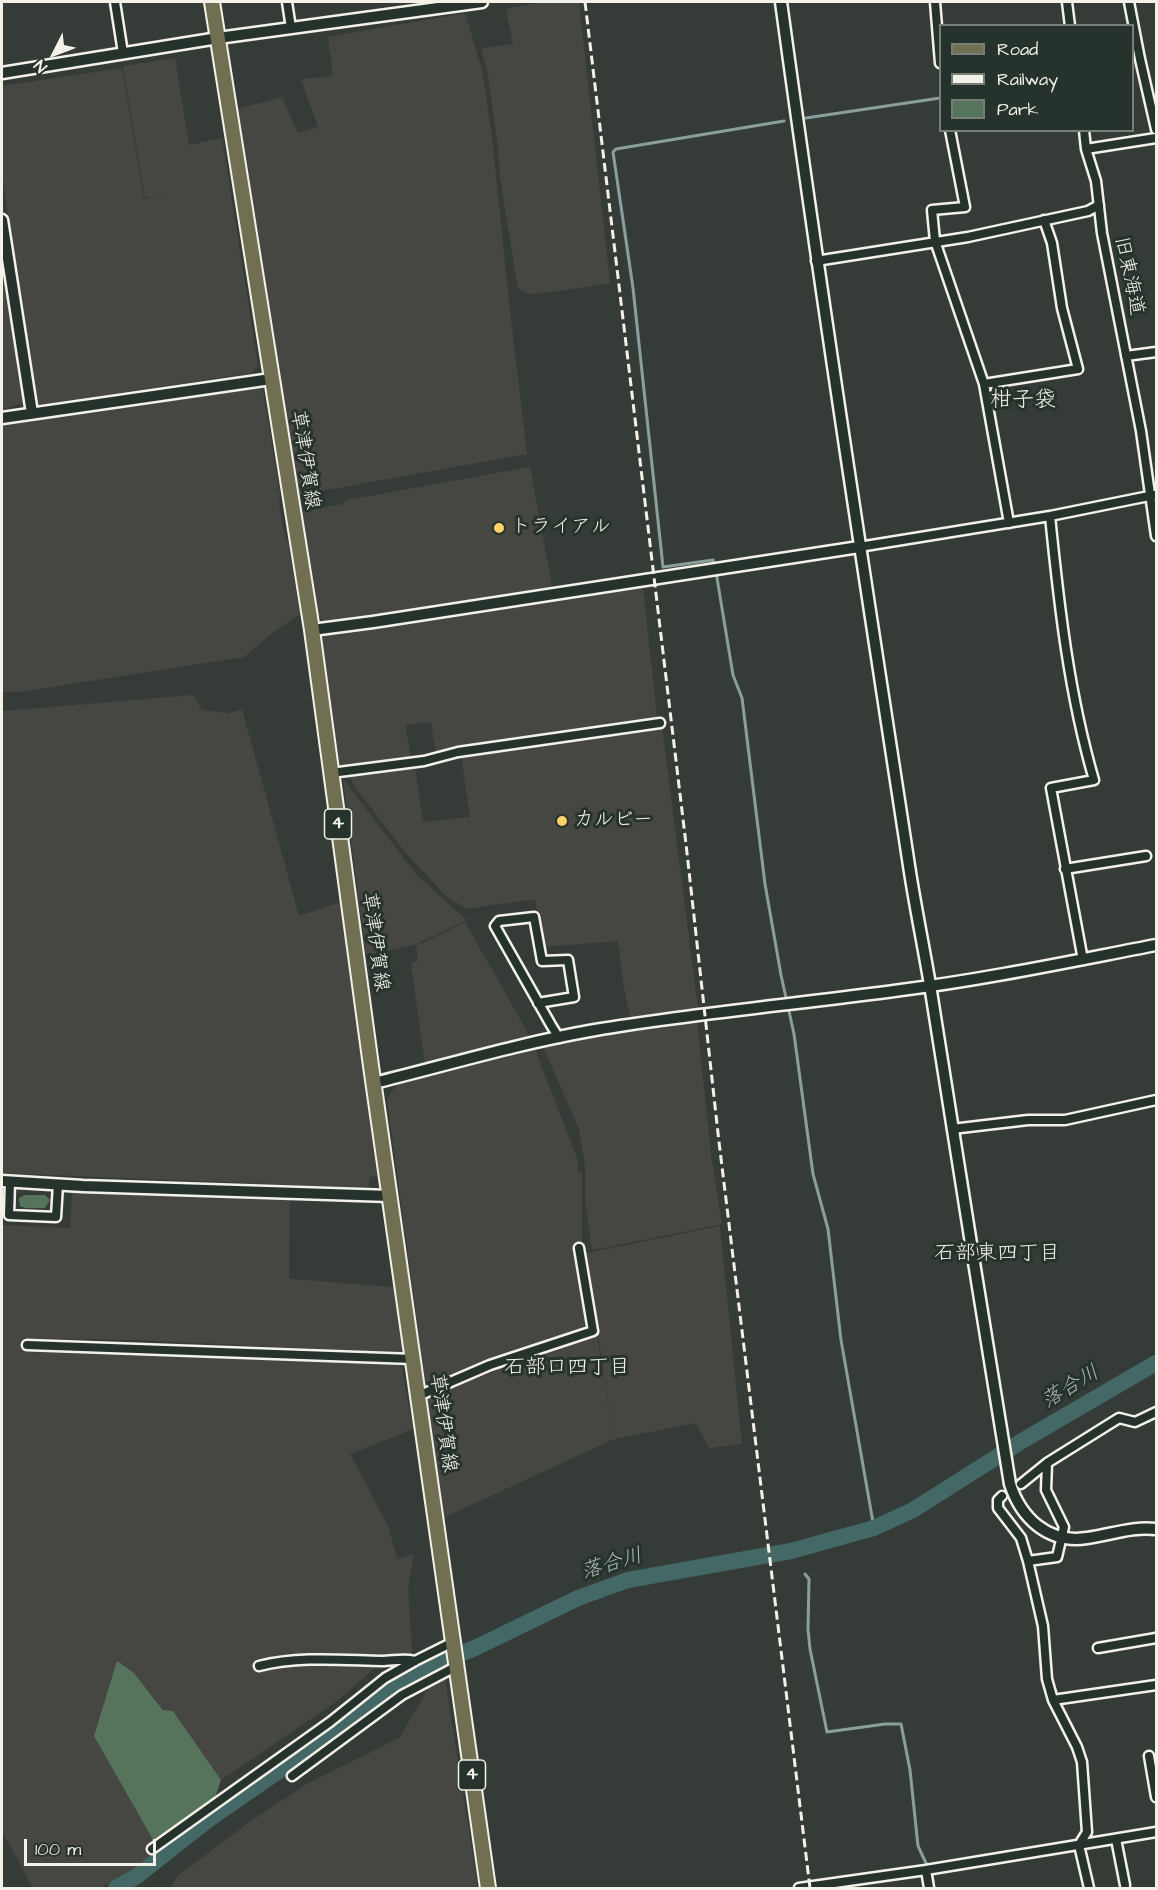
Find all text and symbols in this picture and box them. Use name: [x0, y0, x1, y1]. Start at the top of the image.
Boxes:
north arrow: [24, 24, 84, 84]
legend: [939, 24, 1134, 132]
text: Road: [997, 37, 1038, 62]
text: N: [29, 55, 52, 77]
text: Railway: [997, 67, 1058, 92]
text: Park: [997, 97, 1039, 122]
street label: 旧東海道: [1108, 234, 1148, 318]
district label: 柑子袋: [990, 388, 1056, 414]
street label: 草津伊賀線: [284, 409, 324, 511]
place label: トライアル: [511, 516, 611, 540]
marker: トライアル: [492, 521, 506, 535]
road number: 4: [324, 809, 352, 839]
place label: カルビー: [574, 809, 653, 833]
marker: カルビー: [555, 814, 569, 828]
street label: 草津伊賀線: [355, 891, 393, 993]
district label: 石部東四丁目: [934, 1242, 1060, 1268]
district label: 石部口四丁目: [504, 1356, 630, 1382]
water label: 落合川: [1038, 1361, 1104, 1415]
street label: 草津伊賀線: [423, 1372, 461, 1474]
water label: 落合川: [578, 1544, 646, 1586]
road number: 4: [458, 1760, 486, 1790]
scale bar: [27, 1827, 159, 1865]
text: 100 m: [35, 1837, 81, 1862]

